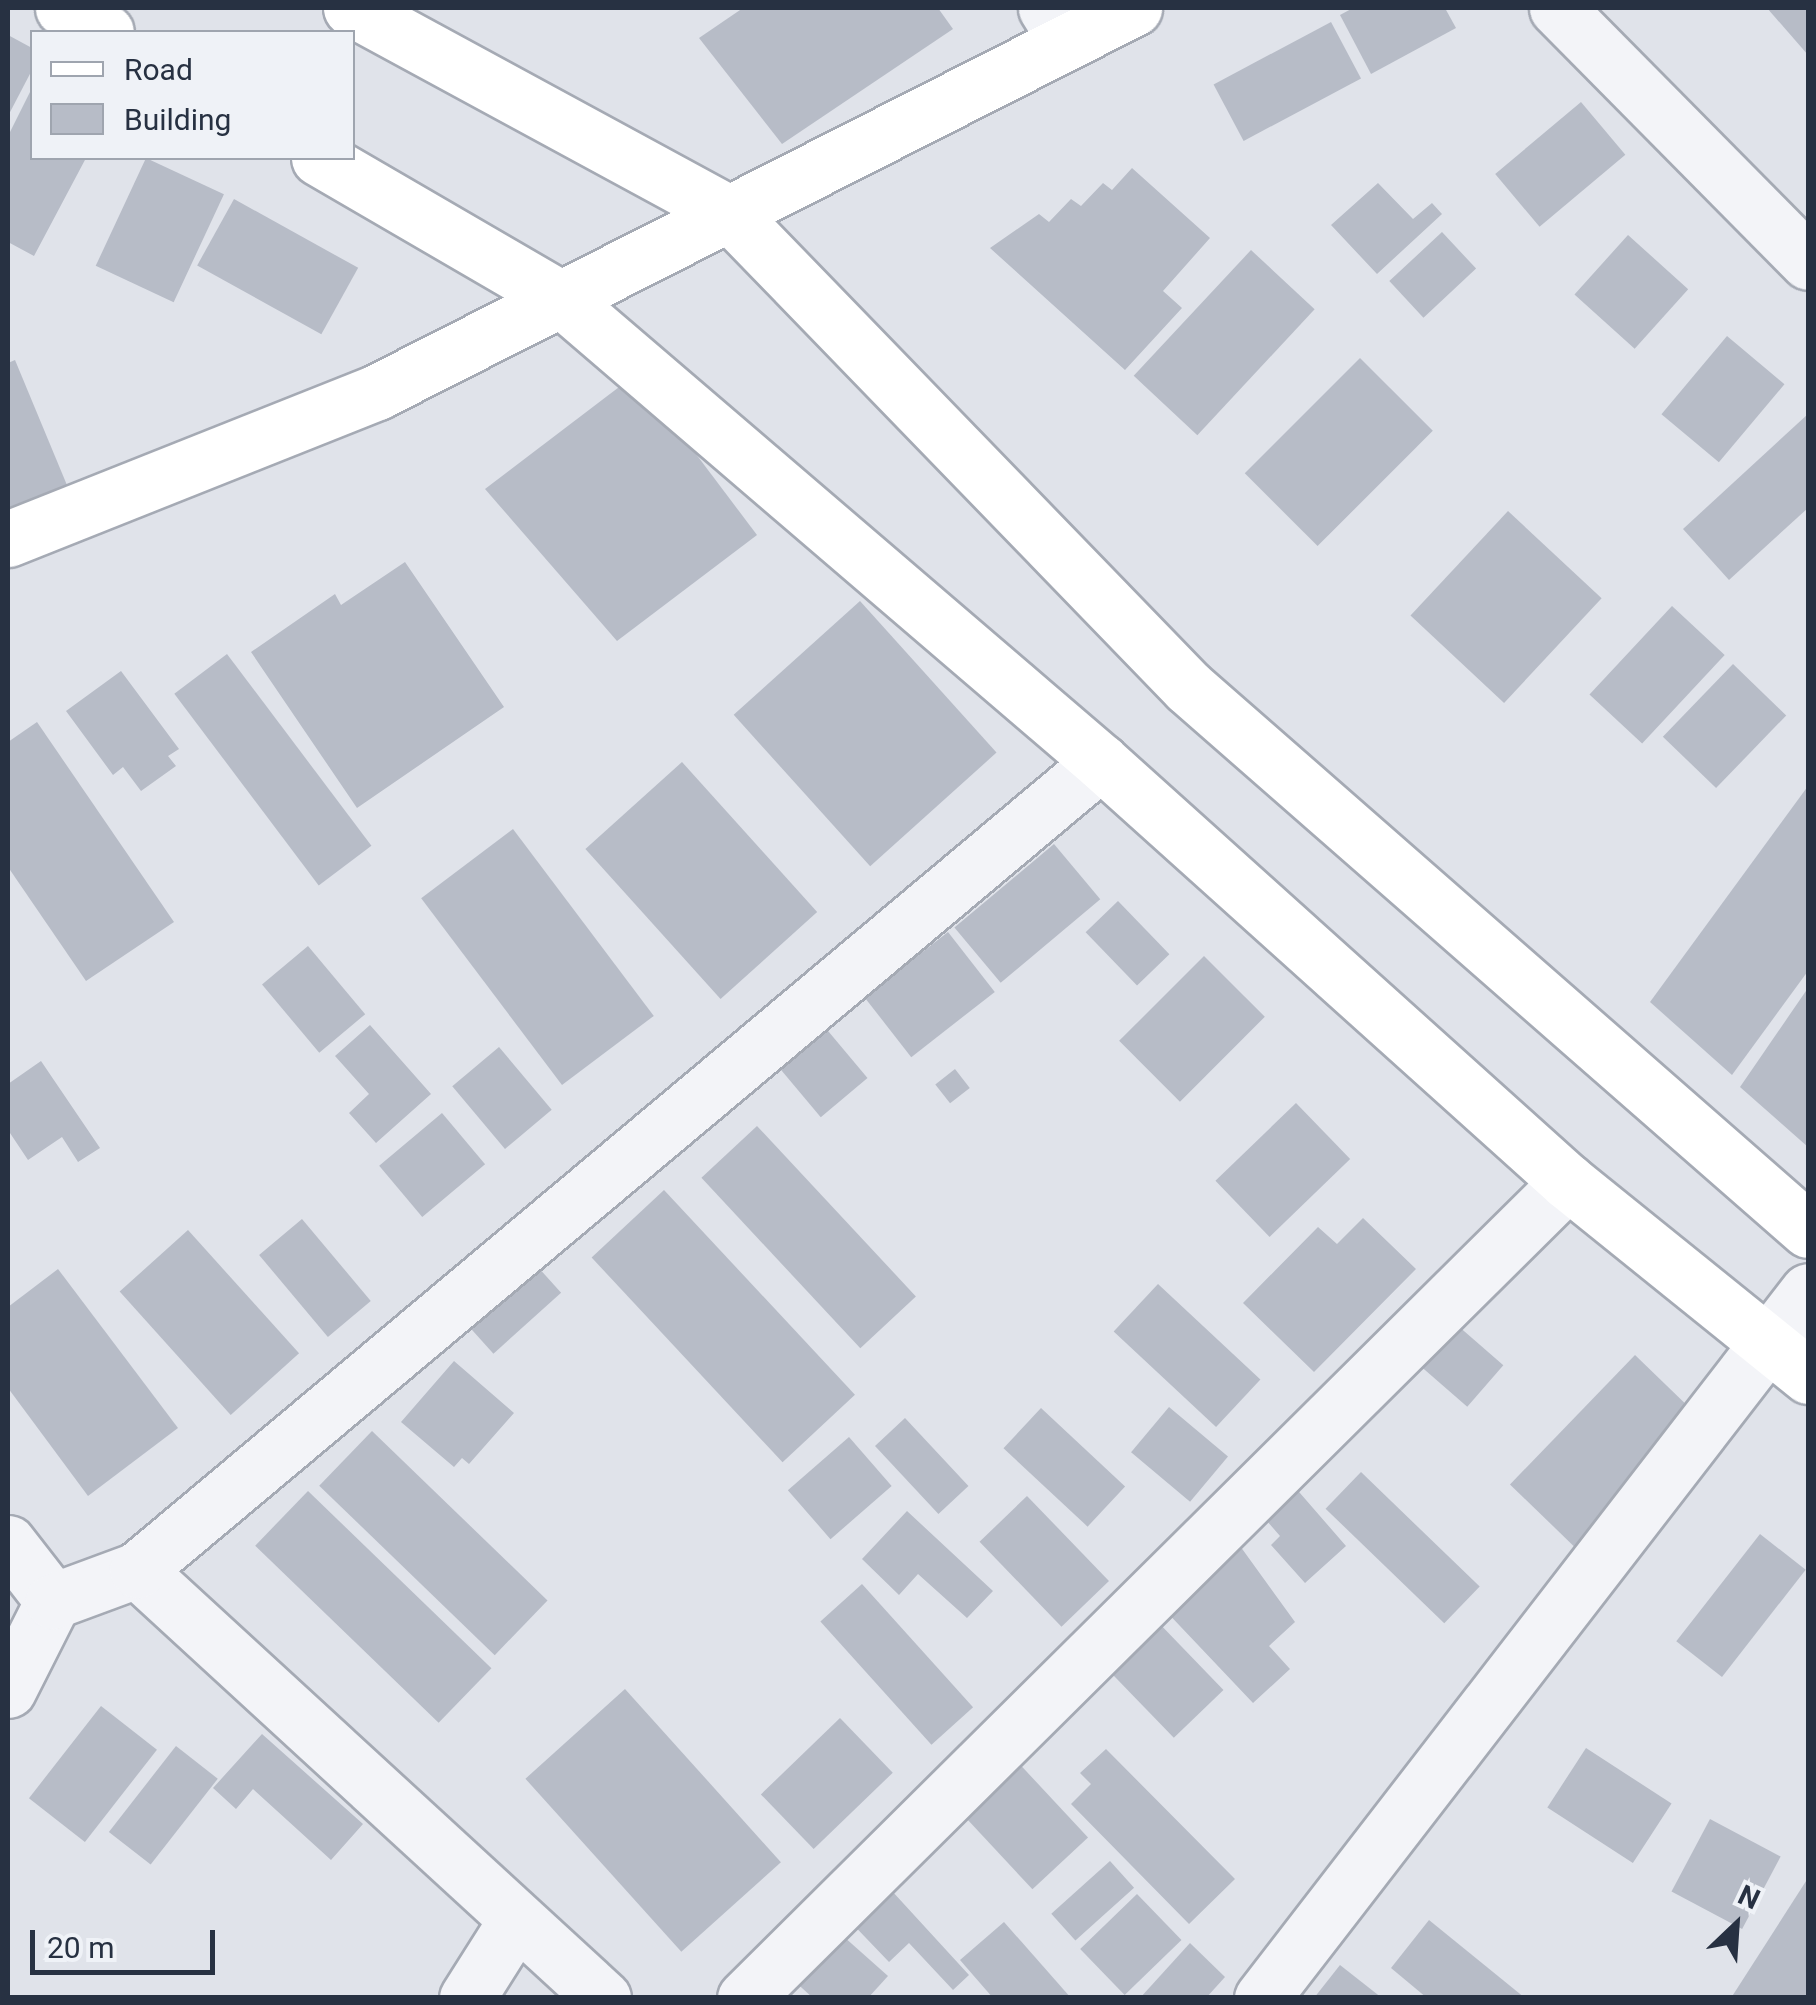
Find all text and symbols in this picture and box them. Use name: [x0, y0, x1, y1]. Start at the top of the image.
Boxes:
legend: [30, 30, 355, 160]
text: Road: [124, 52, 193, 87]
text: Building: [124, 102, 231, 137]
north arrow: [1686, 1875, 1786, 1975]
text: N: [1733, 1878, 1765, 1916]
scale bar: [35, 1910, 220, 1972]
text: 20 m: [47, 1930, 114, 1965]

